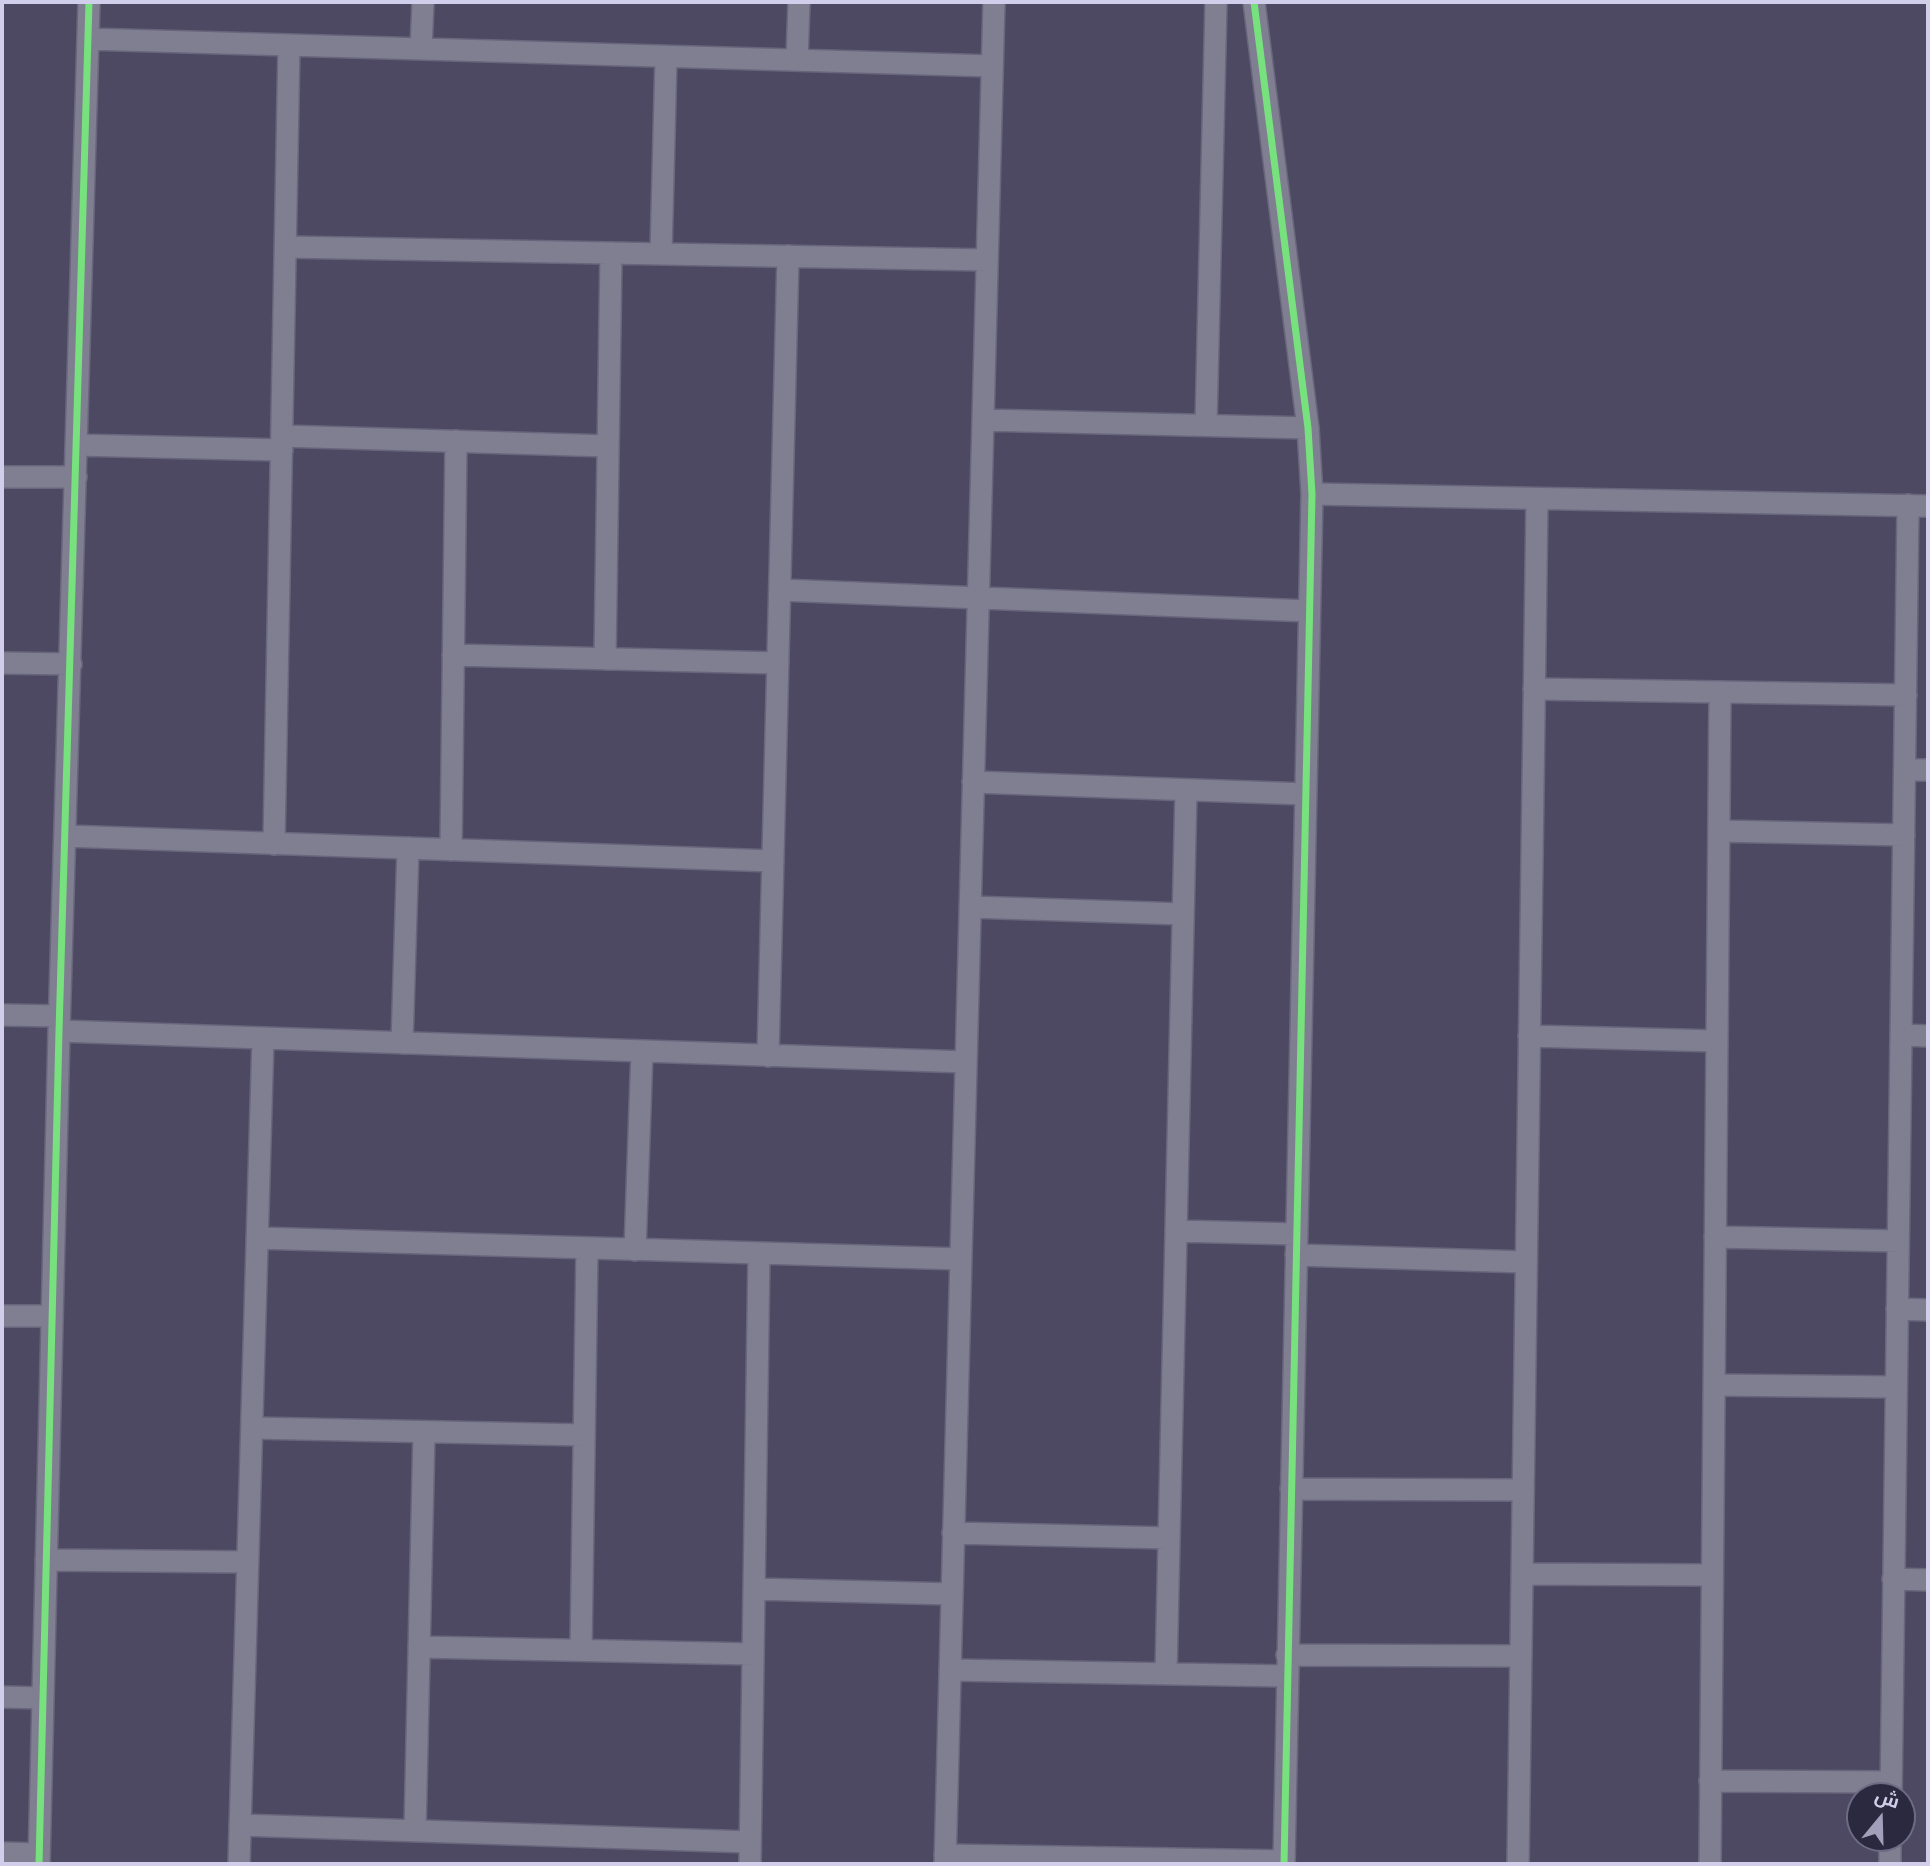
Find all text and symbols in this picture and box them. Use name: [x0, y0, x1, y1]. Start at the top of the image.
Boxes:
north arrow: [1846, 1782, 1916, 1852]
text: ش: [1872, 1784, 1903, 1814]

